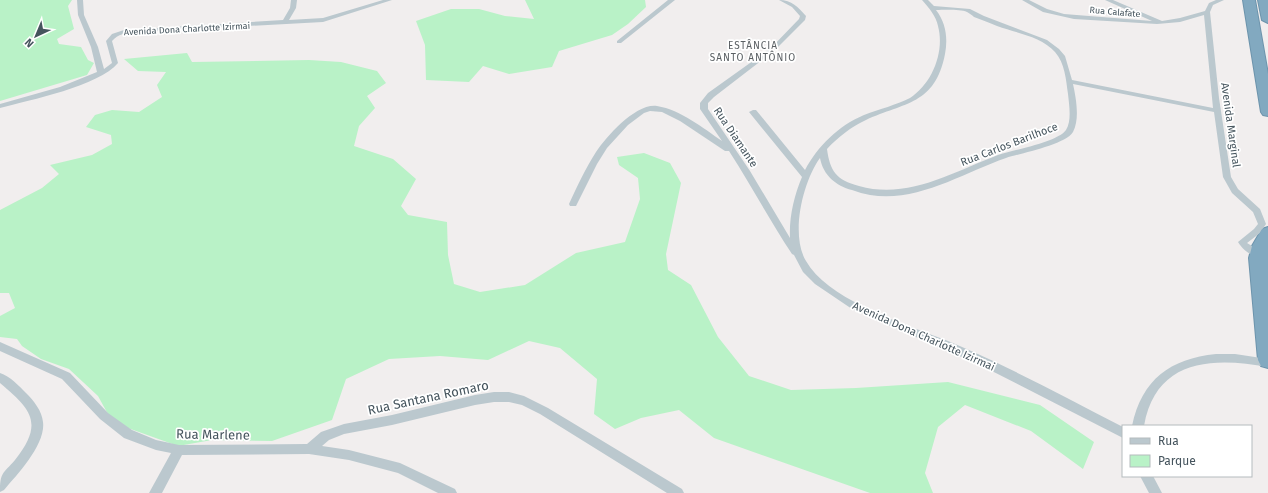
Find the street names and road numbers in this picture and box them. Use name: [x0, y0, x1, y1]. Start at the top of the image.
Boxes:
street label: Rua Calafate: [1089, 5, 1141, 19]
street label: Avenida Dona Charlotte Izirmai: [124, 21, 250, 37]
street label: Avenida Marginal: [1218, 82, 1243, 168]
street label: Rua Diamante: [711, 105, 760, 170]
street label: Rua Carlos Barilhoce: [959, 120, 1060, 169]
street label: Avenida Dona Charlotte Izirmai: [851, 299, 997, 374]
street label: Rua Santana Romaro: [366, 377, 490, 418]
street label: Rua Marlene: [176, 426, 250, 443]

